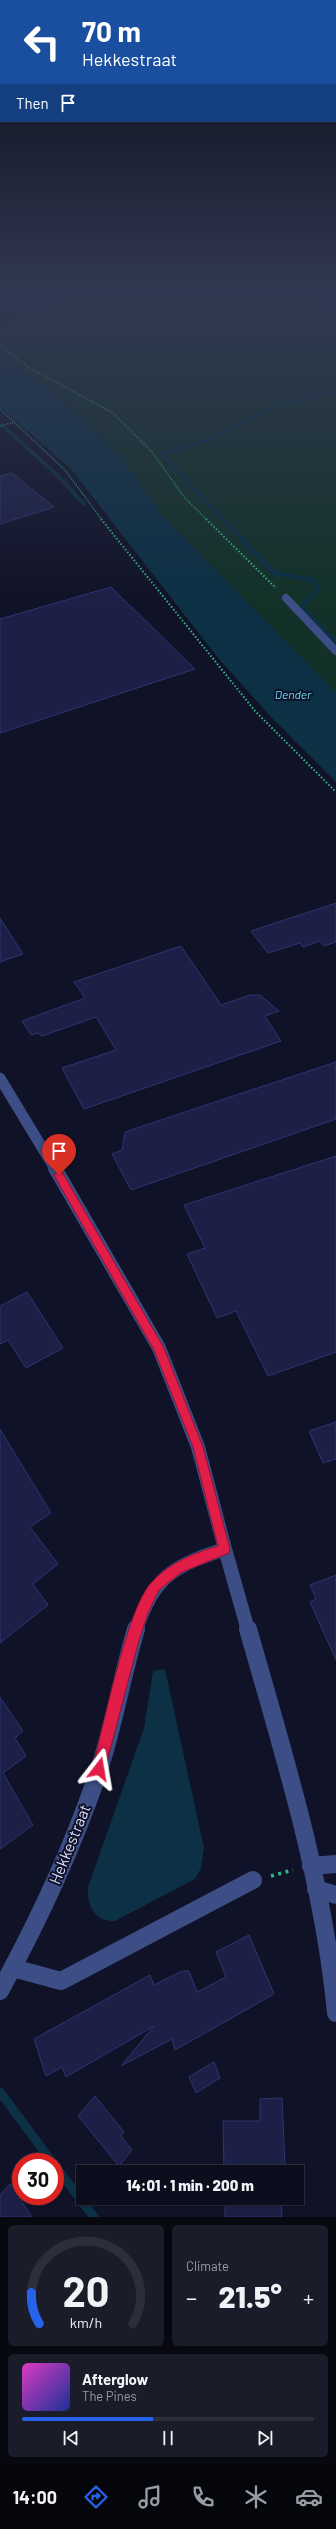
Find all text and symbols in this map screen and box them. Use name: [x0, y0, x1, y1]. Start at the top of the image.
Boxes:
text: 70 m: [82, 14, 141, 48]
icon: left: [16, 16, 68, 68]
text: Hekkestraat: [82, 48, 177, 70]
icon: arrive: [57, 92, 79, 114]
text: Then: [16, 94, 49, 112]
water label: Dender: [275, 687, 312, 701]
pin: [42, 1134, 76, 1175]
icon: arrive: [48, 1140, 70, 1162]
position arrow: [78, 1748, 120, 1790]
street label: Hekkestraat: [44, 1801, 94, 1887]
speed limit sign: 30: [12, 2153, 64, 2205]
text: 14:01 · 1 min · 200 m: [126, 2176, 254, 2194]
text: Climate: [186, 2258, 229, 2274]
text: 20: [62, 2264, 110, 2314]
text: 21.5°: [218, 2278, 282, 2314]
text: −: [186, 2284, 197, 2310]
text: +: [303, 2284, 314, 2310]
text: km/h: [70, 2313, 102, 2330]
text: Afterglow: [82, 2370, 148, 2388]
text: The Pines: [82, 2388, 137, 2404]
icon: previous: [60, 2427, 82, 2449]
icon: pause: [157, 2427, 179, 2449]
icon: next: [254, 2427, 276, 2449]
icon: directions: [82, 2483, 110, 2511]
icon: music: [136, 2483, 164, 2511]
icon: phone: [189, 2483, 217, 2511]
icon: climate: [242, 2483, 270, 2511]
icon: car: [295, 2483, 323, 2511]
text: 14:00: [13, 2486, 57, 2508]

